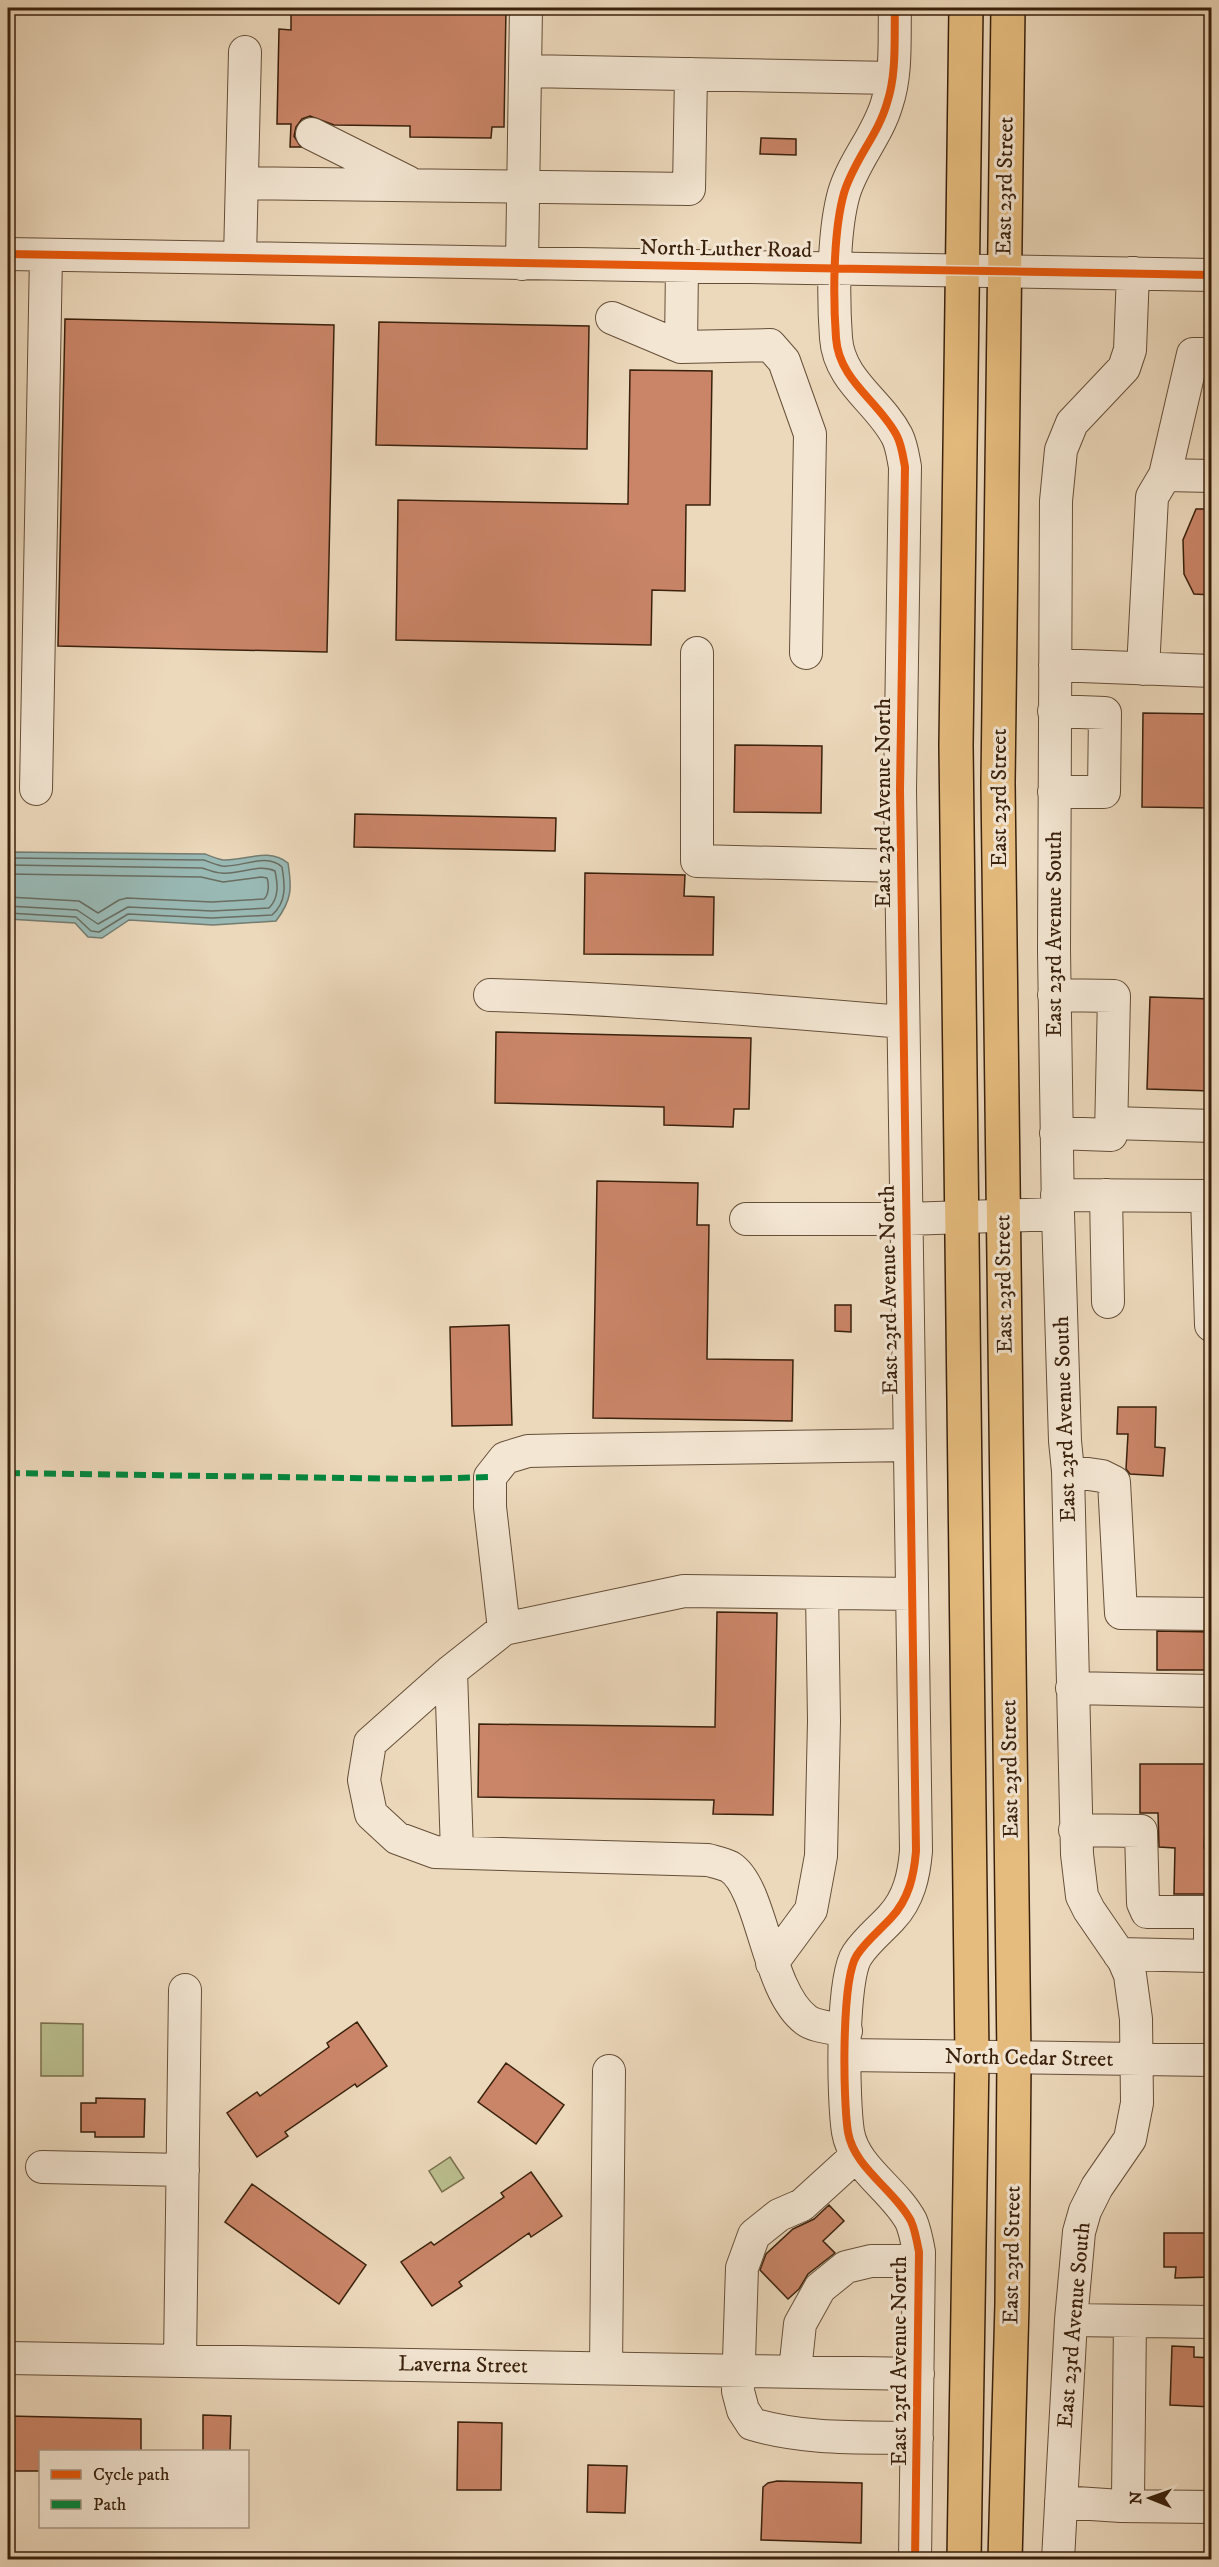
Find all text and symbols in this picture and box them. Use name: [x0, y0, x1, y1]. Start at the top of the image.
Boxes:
street label: East 23rd Street: [990, 116, 1020, 256]
street label: North Luther Road: [640, 234, 812, 264]
street label: East 23rd Avenue North: [870, 698, 897, 908]
street label: East 23rd Street: [986, 729, 1013, 867]
street label: East 23rd Avenue South: [1041, 830, 1068, 1037]
street label: East 23rd Avenue North: [874, 1184, 904, 1395]
street label: East 23rd Street: [989, 1214, 1019, 1354]
street label: East 23rd Avenue South: [1048, 1315, 1082, 1523]
street label: East 23rd Street: [995, 1699, 1025, 1839]
street label: North Cedar Street: [944, 2043, 1114, 2073]
street label: East 23rd Street: [997, 2185, 1027, 2325]
street label: East 23rd Avenue South: [1052, 2221, 1096, 2429]
street label: East 23rd Avenue North: [886, 2256, 913, 2466]
street label: Laverna Street: [398, 2350, 528, 2380]
legend: [39, 2450, 249, 2528]
text: Cycle path: [93, 2464, 170, 2486]
north arrow: [1120, 2468, 1180, 2528]
text: N: [1126, 2491, 1146, 2504]
text: Path: [93, 2494, 127, 2516]

